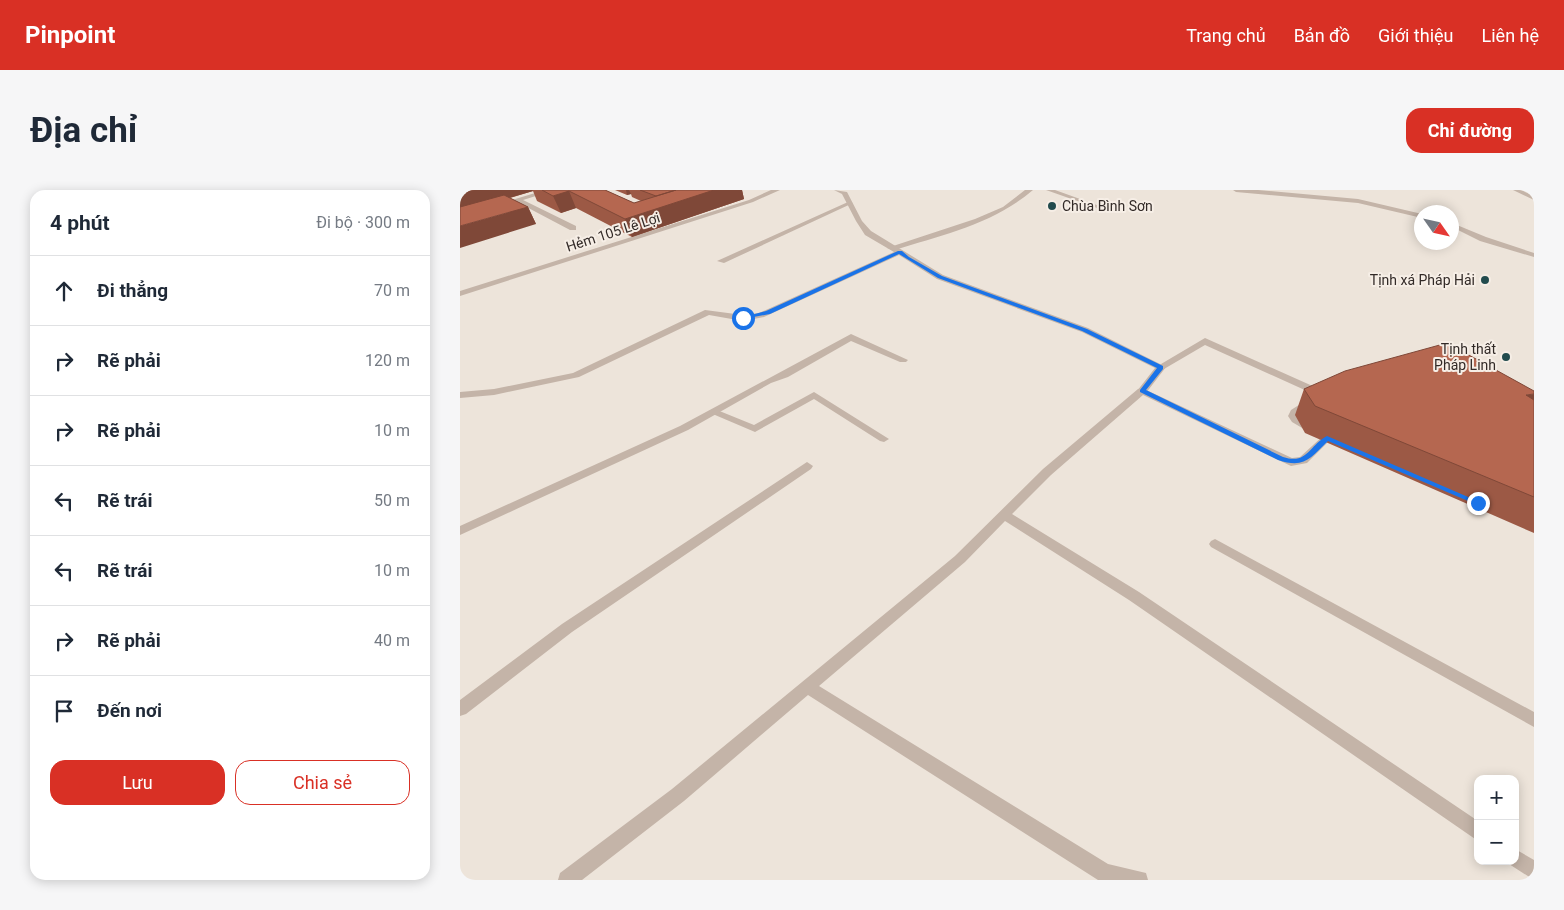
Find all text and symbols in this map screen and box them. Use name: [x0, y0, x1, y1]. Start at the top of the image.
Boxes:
text: Pinpoint: [25, 21, 115, 49]
text: Trang chủ: [1186, 25, 1266, 46]
text: Bản đồ: [1294, 25, 1350, 46]
text: Giới thiệu: [1378, 25, 1454, 46]
text: Liên hệ: [1482, 25, 1539, 46]
button: Chỉ đường: [1406, 108, 1534, 153]
text: Địa chỉ: [30, 110, 137, 151]
place label: Chùa Bình Sơn: [1062, 198, 1153, 214]
marker: Chùa Bình Sơn: [1046, 200, 1058, 212]
north arrow: [1414, 205, 1459, 250]
street label: Hẻm 105 Lê Lợi: [564, 209, 662, 255]
text: 4 phút: [50, 211, 110, 235]
text: Đi bộ · 300 m: [316, 213, 410, 232]
place label: Tịnh xá Pháp Hải: [1370, 272, 1475, 288]
marker: Tịnh xá Pháp Hải: [1479, 274, 1491, 286]
icon: ahead: [50, 277, 78, 305]
text: Đi thẳng: [97, 279, 168, 302]
text: 70 m: [374, 281, 410, 300]
route start: [732, 307, 755, 330]
place label: Tịnh thất Pháp Linh: [1434, 341, 1496, 373]
icon: right: [50, 347, 78, 375]
text: Rẽ phải: [97, 349, 161, 372]
text: 120 m: [365, 351, 410, 370]
marker: Tịnh thất Pháp Linh: [1500, 351, 1512, 363]
icon: right: [50, 417, 78, 445]
text: Rẽ phải: [97, 419, 161, 442]
text: 10 m: [374, 421, 410, 440]
icon: left: [50, 487, 78, 515]
text: Rẽ trái: [97, 489, 152, 512]
text: 50 m: [374, 491, 410, 510]
route end: [1467, 492, 1490, 515]
icon: left: [50, 557, 78, 585]
text: Rẽ trái: [97, 559, 152, 582]
text: 10 m: [374, 561, 410, 580]
icon: right: [50, 627, 78, 655]
text: Rẽ phải: [97, 629, 161, 652]
text: 40 m: [374, 631, 410, 650]
icon: arrive: [50, 697, 78, 725]
text: Đến nơi: [97, 699, 162, 722]
button: Lưu: [50, 760, 225, 805]
button: Chia sẻ: [235, 760, 410, 805]
map controls: [1474, 775, 1519, 865]
button: +: [1474, 775, 1519, 820]
button: −: [1474, 820, 1519, 865]

